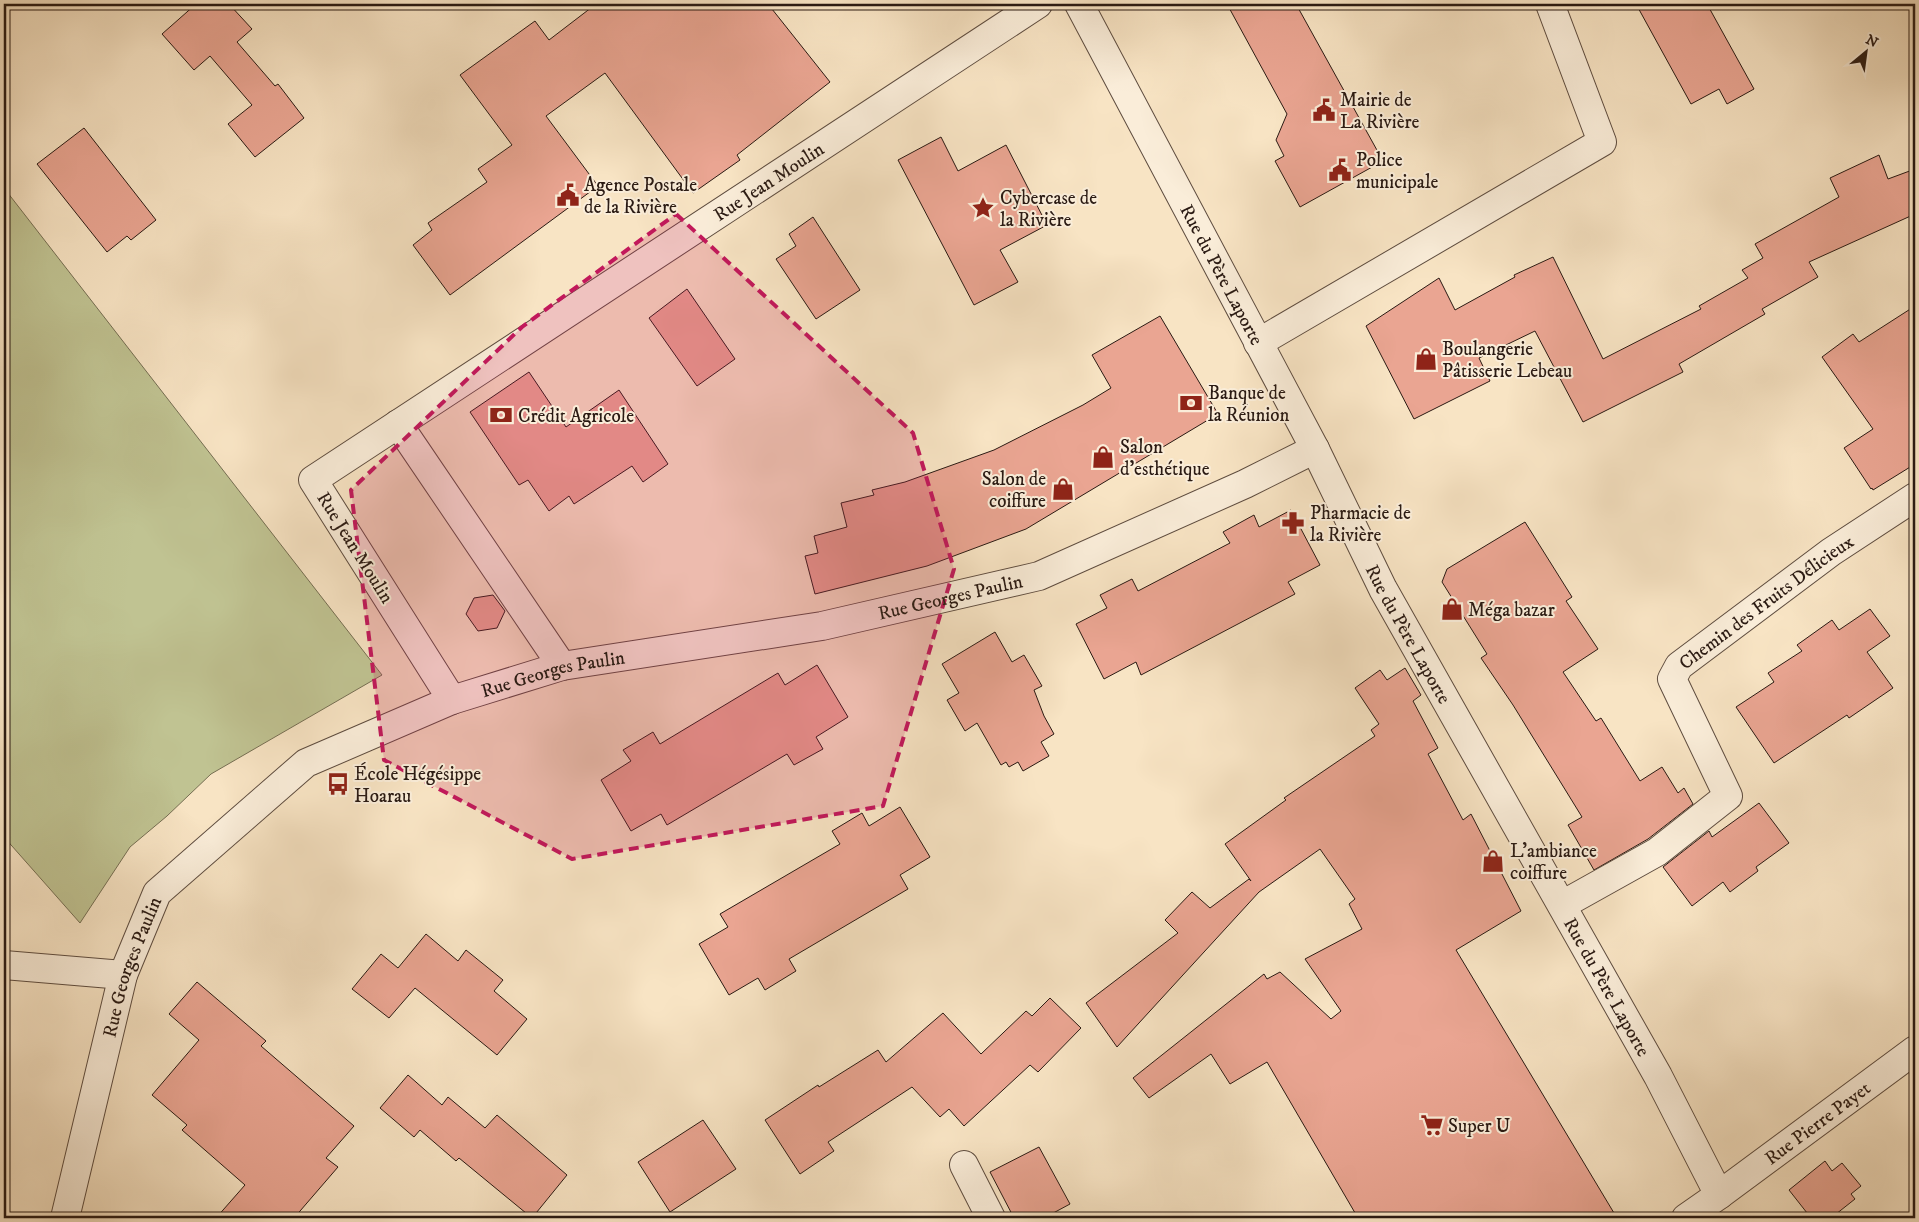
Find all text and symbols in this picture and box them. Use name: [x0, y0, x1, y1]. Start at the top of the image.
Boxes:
north arrow: [1842, 28, 1892, 78]
text: N: [1862, 31, 1882, 52]
place label: Mairie de La Rivière: [1340, 89, 1420, 134]
public building icon: Mairie de La Rivière: [1311, 97, 1337, 123]
street label: Rue Jean Moulin: [710, 138, 829, 227]
place label: Police municipale: [1356, 149, 1439, 194]
public building icon: Police municipale: [1327, 157, 1353, 183]
place label: Agence Postale de la Rivière: [584, 174, 697, 219]
public building icon: Agence Postale de la Rivière: [555, 182, 581, 208]
place label: Cybercase de la Rivière: [1000, 187, 1097, 232]
place icon: Cybercase de la Rivière: [970, 195, 996, 221]
street label: Rue du Père Laporte: [1174, 201, 1268, 349]
place label: Boulangerie Pâtisserie Lebeau: [1442, 338, 1572, 383]
shop icon: Boulangerie Pâtisserie Lebeau: [1413, 346, 1439, 372]
place label: Banque de la Réunion: [1208, 382, 1290, 427]
bank icon: Banque de la Réunion: [1178, 390, 1204, 416]
bank icon: Crédit Agricole: [488, 402, 514, 428]
place label: Crédit Agricole: [518, 405, 634, 428]
place label: Salon d'esthétique: [1120, 436, 1210, 482]
shop icon: Salon d'esthétique: [1090, 444, 1116, 470]
place label: Salon de coiffure: [982, 468, 1046, 513]
shop icon: Salon de coiffure: [1050, 476, 1076, 502]
street label: Rue Jean Moulin: [311, 488, 398, 608]
place label: Pharmacie de la Rivière: [1310, 502, 1411, 547]
pharmacy icon: Pharmacie de la Rivière: [1280, 510, 1306, 536]
street label: Chemin des Fruits Délicieux: [1675, 530, 1859, 675]
street label: Rue du Père Laporte: [1360, 561, 1455, 708]
street label: Rue Georges Paulin: [876, 570, 1025, 626]
shop icon: Méga bazar: [1439, 596, 1465, 622]
place label: Méga bazar: [1468, 599, 1555, 622]
street label: Rue Georges Paulin: [479, 646, 627, 703]
place label: École Hégésippe Hoarau: [354, 762, 481, 808]
bus stop icon: École Hégésippe Hoarau: [325, 771, 351, 797]
place label: L'ambiance coiffure: [1510, 840, 1597, 885]
shop icon: L'ambiance coiffure: [1480, 848, 1506, 874]
street label: Rue Georges Paulin: [98, 894, 167, 1040]
street label: Rue du Père Laporte: [1558, 914, 1655, 1061]
street label: Rue Pierre Payet: [1761, 1077, 1875, 1170]
supermarket icon: Super U: [1419, 1112, 1445, 1138]
place label: Super U: [1448, 1115, 1511, 1138]

